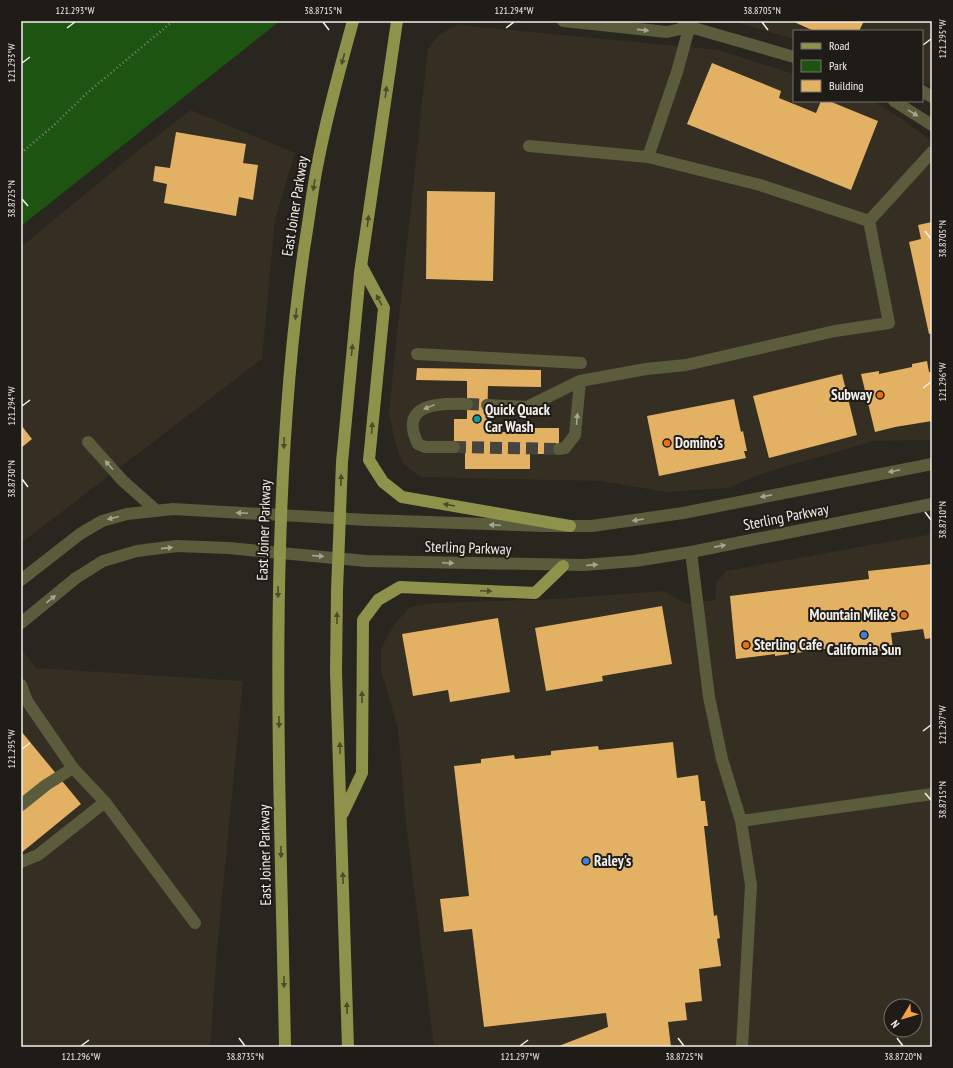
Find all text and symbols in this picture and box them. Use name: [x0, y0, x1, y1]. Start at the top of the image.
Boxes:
text: 121.293°W: [56, 4, 95, 17]
text: 38.8715°N: [304, 4, 342, 17]
text: 121.294°W: [495, 4, 534, 17]
text: 38.8705°N: [743, 4, 781, 17]
text: 121.295°W: [936, 19, 949, 58]
one-way arrow: [637, 27, 649, 33]
legend: [793, 30, 923, 102]
text: Road: [829, 38, 849, 53]
text: 121.293°W: [5, 43, 18, 82]
one-way arrow: [340, 53, 346, 65]
text: Park: [829, 58, 847, 73]
text: Building: [829, 78, 864, 93]
one-way arrow: [383, 86, 389, 98]
one-way arrow: [907, 109, 919, 116]
street label: East Joiner Parkway: [277, 154, 312, 257]
one-way arrow: [311, 179, 317, 191]
text: 38.8725°N: [5, 180, 18, 218]
one-way arrow: [365, 215, 371, 227]
text: 38.8705°N: [936, 220, 949, 258]
one-way arrow: [376, 294, 383, 305]
one-way arrow: [292, 308, 299, 320]
one-way arrow: [349, 344, 355, 356]
text: 121.296°W: [936, 362, 949, 401]
place label: Subway: [831, 385, 873, 404]
text: 121.294°W: [5, 386, 18, 425]
marker: Subway: [875, 390, 885, 400]
place label: Quick Quack Car Wash: [485, 400, 551, 436]
one-way arrow: [423, 404, 434, 410]
one-way arrow: [573, 413, 580, 425]
marker: Quick Quack Car Wash: [472, 414, 482, 424]
one-way arrow: [369, 422, 376, 434]
place label: Domino's: [675, 433, 723, 452]
one-way arrow: [281, 437, 287, 450]
marker: Domino's: [662, 438, 672, 448]
text: 38.8730°N: [5, 460, 18, 498]
one-way arrow: [104, 460, 114, 470]
one-way arrow: [888, 469, 900, 475]
one-way arrow: [338, 473, 344, 486]
street label: East Joiner Parkway: [252, 479, 275, 581]
one-way arrow: [760, 494, 772, 500]
street label: Sterling Parkway: [742, 499, 831, 534]
text: 38.8710°N: [936, 501, 949, 539]
one-way arrow: [443, 502, 455, 508]
one-way arrow: [236, 509, 248, 516]
one-way arrow: [106, 515, 118, 521]
one-way arrow: [632, 517, 644, 523]
one-way arrow: [489, 521, 501, 528]
street label: Sterling Parkway: [424, 536, 512, 559]
one-way arrow: [714, 543, 726, 549]
one-way arrow: [161, 544, 173, 551]
one-way arrow: [312, 553, 324, 560]
one-way arrow: [442, 560, 455, 566]
one-way arrow: [586, 561, 598, 568]
one-way arrow: [275, 586, 281, 599]
one-way arrow: [480, 588, 493, 594]
one-way arrow: [46, 594, 57, 603]
place label: Mountain Mike's: [810, 605, 896, 624]
marker: Mountain Mike's: [899, 610, 909, 620]
one-way arrow: [334, 611, 340, 624]
marker: California Sun: [859, 630, 869, 640]
place label: Sterling Cafe: [754, 635, 822, 654]
marker: Sterling Cafe: [741, 640, 751, 650]
place label: California Sun: [827, 640, 901, 659]
one-way arrow: [359, 690, 365, 703]
text: 121.297°W: [936, 705, 949, 744]
one-way arrow: [275, 716, 282, 728]
text: 121.295°W: [5, 729, 18, 768]
one-way arrow: [336, 742, 343, 754]
text: 38.8715°N: [936, 781, 949, 819]
street label: East Joiner Parkway: [254, 804, 275, 906]
one-way arrow: [278, 846, 284, 859]
place label: Raley's: [594, 851, 631, 870]
marker: Raley's: [581, 856, 591, 866]
one-way arrow: [340, 872, 347, 884]
one-way arrow: [281, 976, 287, 989]
north arrow: [883, 998, 923, 1038]
one-way arrow: [344, 1001, 350, 1014]
text: N: [888, 1017, 902, 1031]
text: 121.296°W: [62, 1050, 101, 1063]
text: 38.8735°N: [226, 1050, 264, 1063]
text: 121.297°W: [501, 1050, 540, 1063]
text: 38.8725°N: [665, 1050, 703, 1063]
text: 38.8720°N: [884, 1050, 922, 1063]

